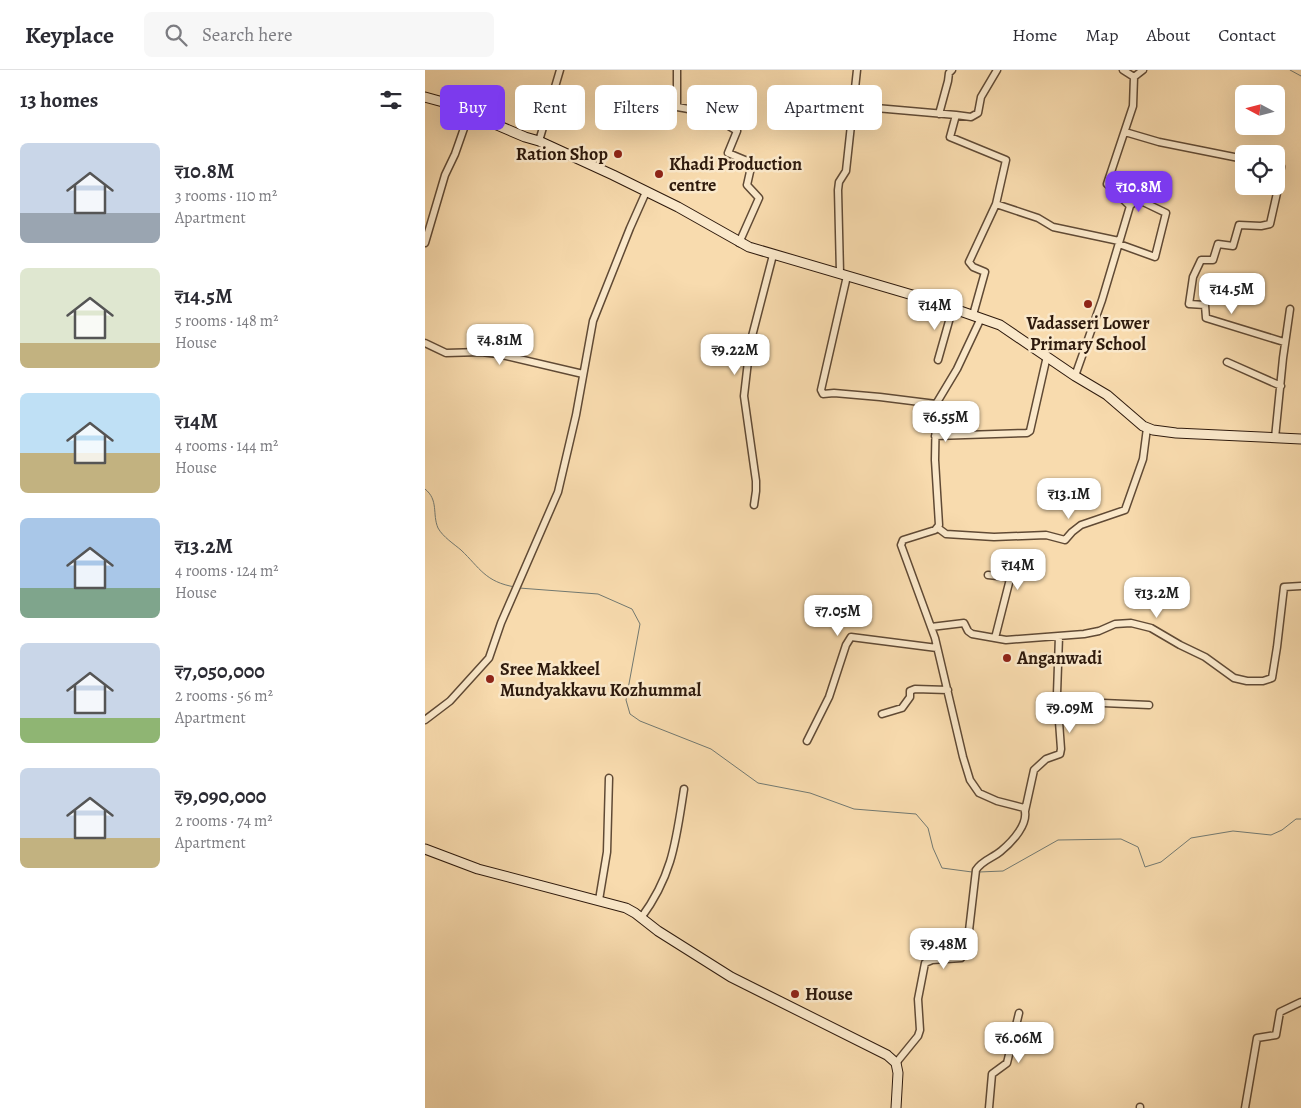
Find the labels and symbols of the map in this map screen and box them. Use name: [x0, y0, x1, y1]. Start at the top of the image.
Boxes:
north arrow: [1235, 85, 1285, 135]
place label: Ration Shop: [516, 142, 608, 166]
marker: Ration Shop: [612, 148, 624, 160]
place label: Khadi Production centre: [669, 152, 802, 197]
marker: Khadi Production centre: [653, 168, 665, 180]
pin: ₹10.8M: [1098, 170, 1180, 213]
pin: ₹14.5M: [1191, 272, 1273, 315]
pin: ₹14M: [905, 288, 965, 331]
marker: Vadasseri Lower Primary School: [1082, 298, 1094, 310]
place label: Vadasseri Lower Primary School: [1025, 311, 1150, 356]
pin: ₹4.81M: [459, 324, 541, 366]
pin: ₹9.22M: [694, 334, 776, 376]
pin: ₹6.55M: [905, 400, 987, 443]
pin: ₹13.1M: [1028, 478, 1110, 520]
pin: ₹14M: [988, 548, 1048, 591]
pin: ₹13.2M: [1116, 576, 1198, 619]
pin: ₹7.05M: [797, 594, 879, 637]
place label: Anganwadi: [1016, 646, 1102, 670]
marker: Anganwadi: [1001, 652, 1013, 664]
place label: Sree Makkeel Mundyakkavu Kozhummal: [500, 657, 702, 702]
marker: Sree Makkeel Mundyakkavu Kozhummal: [484, 673, 496, 685]
pin: ₹9.09M: [1029, 692, 1111, 734]
pin: ₹9.48M: [903, 928, 985, 970]
place label: House: [805, 982, 853, 1006]
marker: House: [789, 988, 801, 1000]
pin: ₹6.06M: [978, 1022, 1060, 1064]

